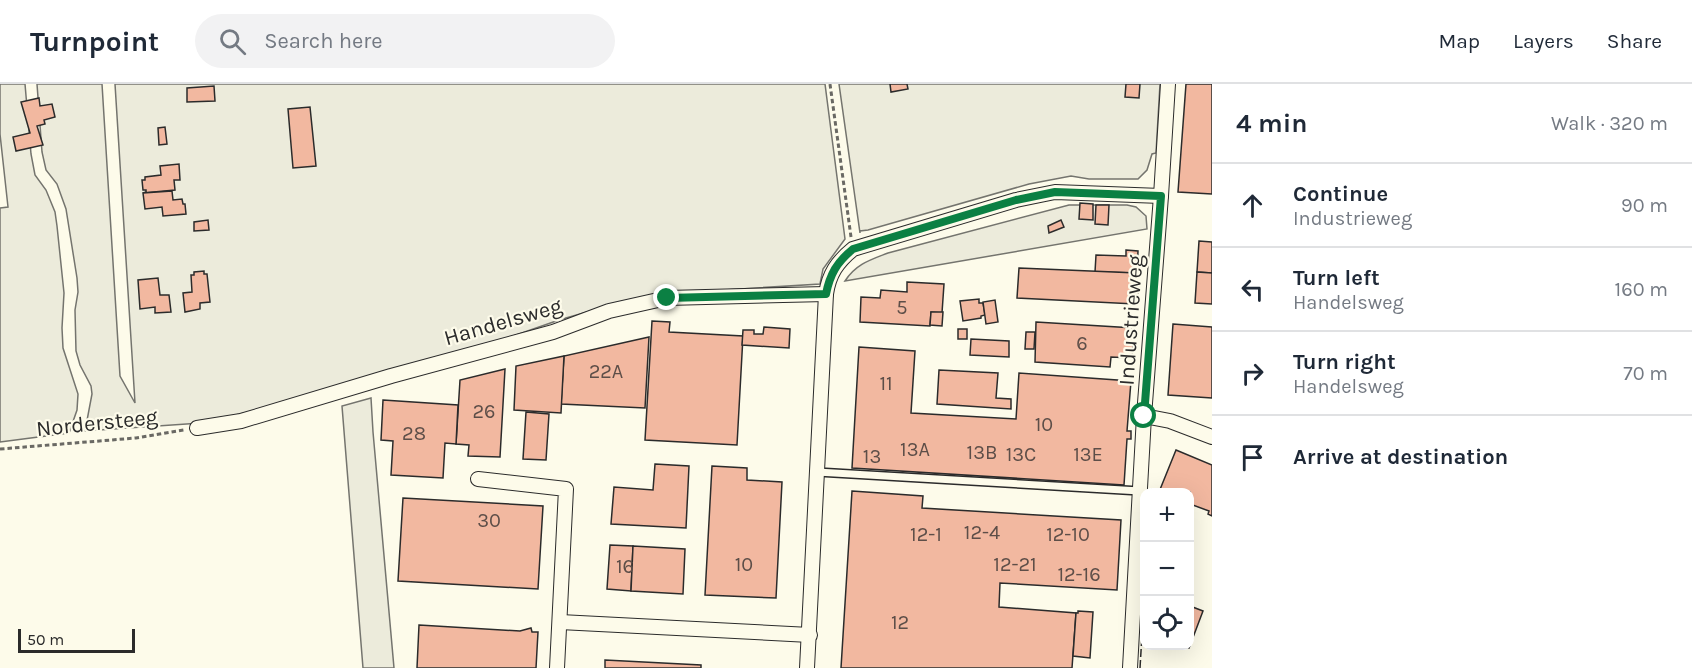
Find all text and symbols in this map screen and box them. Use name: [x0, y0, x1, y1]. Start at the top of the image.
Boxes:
search box: [195, 14, 615, 68]
text: Turnpoint: [30, 25, 159, 58]
icon: search: [216, 25, 249, 58]
text: Search here: [264, 28, 383, 54]
text: Map: [1438, 29, 1480, 53]
text: Layers: [1513, 29, 1574, 53]
text: Share: [1607, 29, 1662, 53]
text: 4 min: [1236, 108, 1307, 139]
text: Walk · 320 m: [1551, 112, 1668, 135]
text: Continue: [1293, 181, 1388, 207]
icon: ahead: [1236, 189, 1269, 222]
text: 90 m: [1621, 194, 1668, 217]
text: Industrieweg: [1293, 207, 1412, 230]
street label: Industrieweg: [1113, 253, 1149, 386]
text: Turn left: [1293, 265, 1380, 291]
icon: left: [1236, 273, 1269, 306]
text: 160 m: [1615, 278, 1668, 301]
route end: [653, 284, 679, 310]
text: Handelsweg: [1293, 291, 1404, 314]
street label: Handelsweg: [441, 293, 566, 351]
house number: 5: [896, 296, 908, 319]
house number: 6: [1076, 332, 1088, 355]
text: Turn right: [1293, 349, 1396, 375]
icon: right: [1236, 357, 1269, 390]
house number: 22A: [589, 360, 623, 383]
text: 70 m: [1623, 362, 1668, 385]
house number: 11: [879, 372, 893, 395]
text: Handelsweg: [1293, 375, 1404, 398]
house number: 26: [472, 400, 496, 423]
route start: [1130, 402, 1156, 428]
street label: Nordersteeg: [35, 404, 160, 442]
house number: 10: [1035, 413, 1053, 436]
house number: 28: [402, 422, 426, 445]
house number: 13A: [900, 438, 930, 461]
house number: 13B: [967, 441, 997, 464]
icon: arrive: [1236, 441, 1269, 474]
house number: 13C: [1006, 443, 1036, 466]
house number: 13E: [1073, 443, 1103, 466]
text: Arrive at destination: [1293, 444, 1508, 470]
house number: 13: [863, 445, 881, 468]
map controls: [1140, 488, 1194, 650]
button: +: [1140, 488, 1194, 542]
house number: 30: [477, 509, 501, 532]
house number: 12-4: [964, 521, 1000, 544]
house number: 12-1: [910, 523, 942, 546]
house number: 12-10: [1046, 523, 1090, 546]
button: −: [1140, 542, 1194, 596]
house number: 10: [735, 553, 753, 576]
house number: 12-21: [993, 553, 1037, 576]
house number: 16: [616, 555, 634, 578]
house number: 12-16: [1057, 563, 1101, 586]
button: locate: [1140, 596, 1194, 650]
house number: 12: [891, 611, 909, 634]
scale bar: [18, 626, 135, 654]
text: 50 m: [27, 630, 64, 649]

